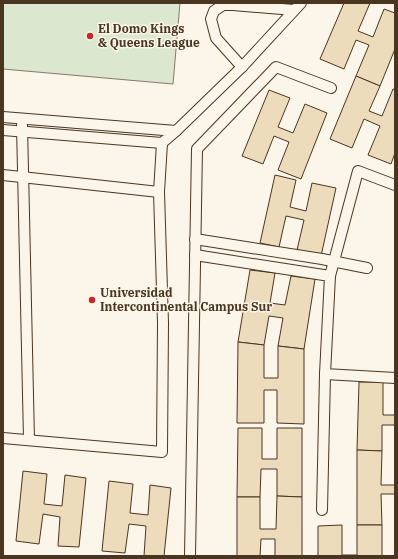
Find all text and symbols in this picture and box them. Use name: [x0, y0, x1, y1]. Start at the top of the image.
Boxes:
place label: El Domo Kings & Queens League: [98, 21, 200, 50]
marker: El Domo Kings & Queens League: [85, 31, 95, 41]
place label: Universidad Intercontinental Campus Sur: [100, 285, 272, 314]
marker: Universidad Intercontinental Campus Sur: [87, 295, 97, 305]

